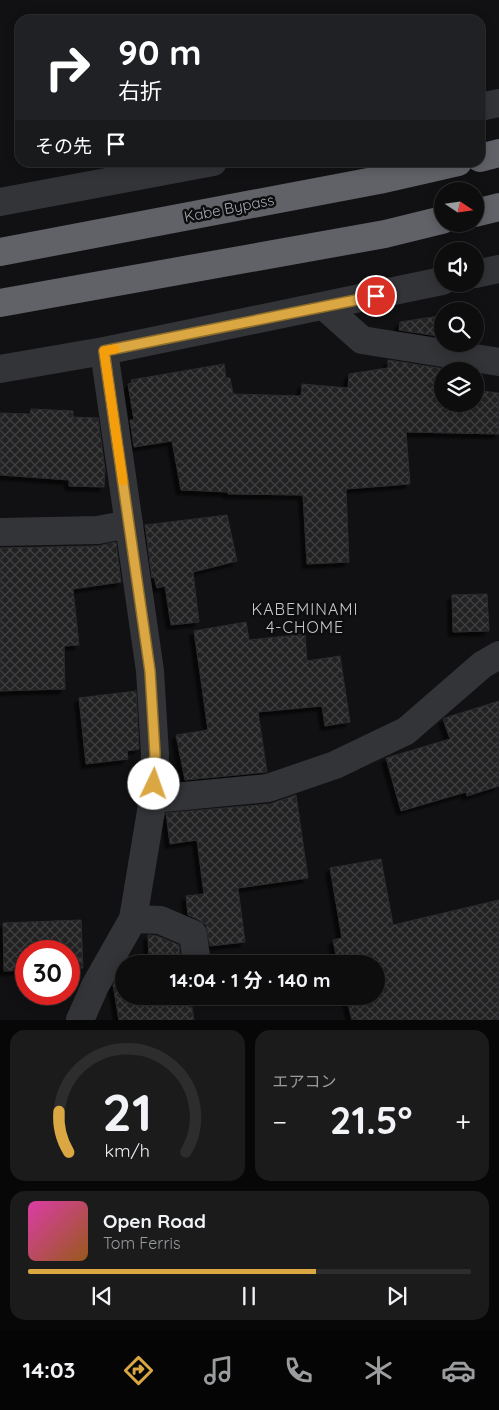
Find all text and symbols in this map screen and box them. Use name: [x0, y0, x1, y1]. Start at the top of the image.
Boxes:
text: 90 m: [118, 30, 201, 74]
icon: right: [35, 35, 100, 100]
text: 右折: [118, 77, 162, 105]
icon: arrive: [102, 130, 130, 158]
text: その先: [35, 134, 92, 158]
north arrow: [434, 182, 484, 232]
map controls: [434, 182, 484, 412]
street label: Kabe Bypass: [182, 190, 276, 226]
button: sound: [434, 242, 484, 292]
pin: [355, 275, 397, 317]
icon: arrive: [362, 282, 390, 310]
button: search: [434, 302, 484, 352]
button: layers: [434, 362, 484, 412]
district label: KABEMINAMI 4-CHOME: [251, 599, 359, 637]
position arrow: [127, 757, 179, 809]
speed limit sign: 30: [15, 940, 80, 1005]
text: 14:04 · 1 分 · 140 m: [169, 968, 331, 992]
text: エアコン: [273, 1071, 337, 1091]
text: 21: [102, 1079, 152, 1144]
text: 21.5°: [330, 1096, 412, 1144]
text: −: [273, 1104, 287, 1139]
text: +: [455, 1104, 471, 1139]
text: km/h: [105, 1139, 150, 1161]
text: Open Road: [103, 1209, 206, 1233]
text: Tom Ferris: [103, 1233, 180, 1253]
icon: previous: [88, 1282, 116, 1310]
icon: pause: [235, 1282, 263, 1310]
icon: next: [383, 1282, 411, 1310]
icon: directions: [121, 1353, 156, 1388]
icon: music: [201, 1353, 236, 1388]
icon: phone: [281, 1353, 316, 1388]
icon: climate: [361, 1353, 396, 1388]
icon: car: [441, 1353, 476, 1388]
text: 14:03: [23, 1356, 75, 1384]

